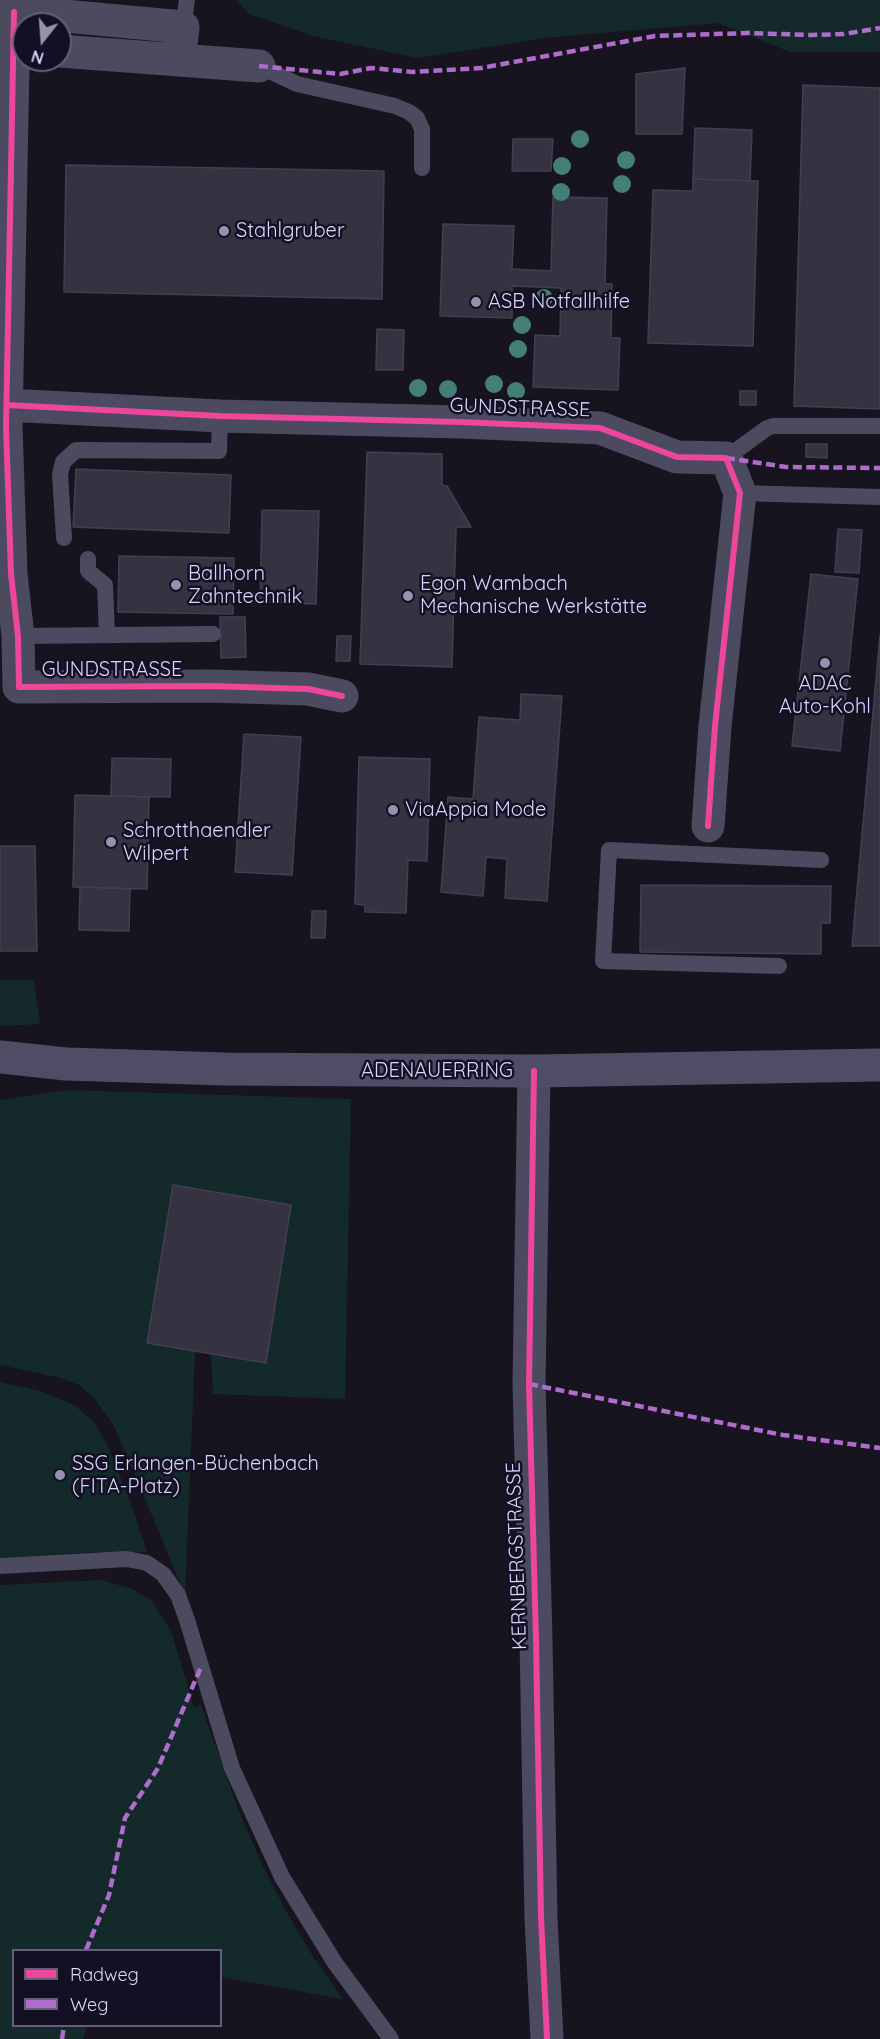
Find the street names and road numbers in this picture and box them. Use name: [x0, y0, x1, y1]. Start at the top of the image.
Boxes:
street label: GUNDSTRASSE: [449, 394, 591, 422]
street label: GUNDSTRASSE: [42, 658, 182, 682]
street label: ADENAUERRING: [361, 1059, 513, 1083]
street label: KERNBERGSTRASSE: [502, 1462, 532, 1650]

